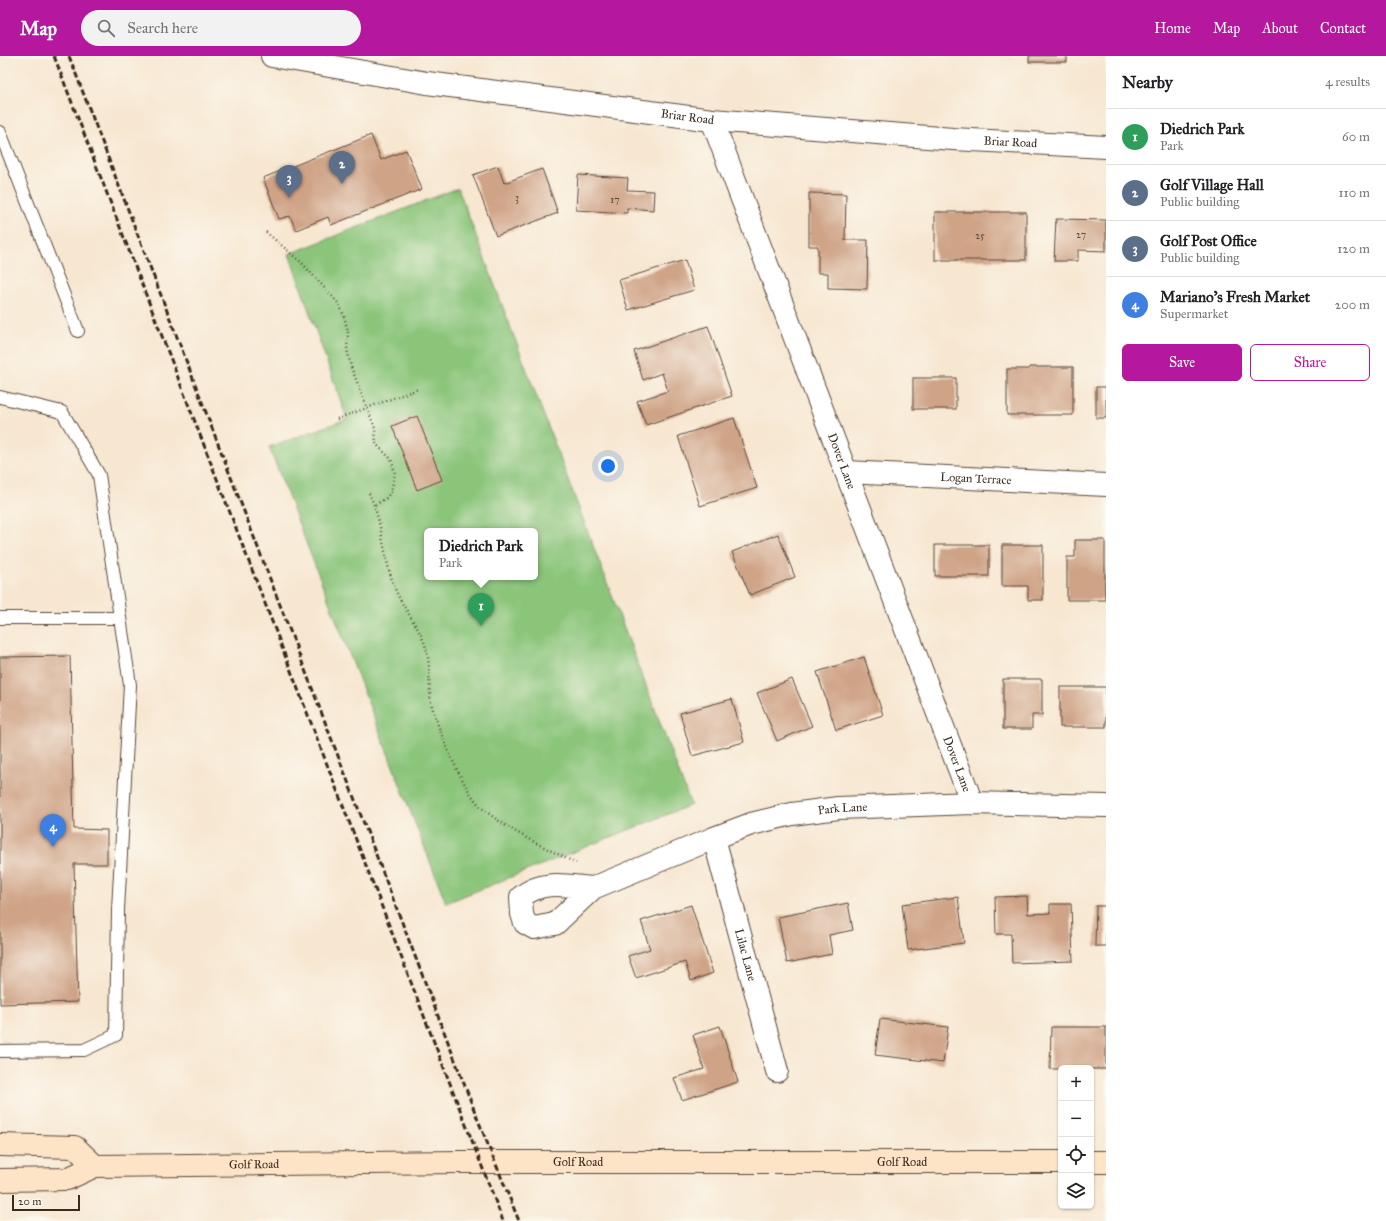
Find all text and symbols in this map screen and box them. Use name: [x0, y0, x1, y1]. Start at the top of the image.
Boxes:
search box: [81, 10, 361, 46]
text: Map: [20, 17, 57, 40]
icon: search: [95, 17, 117, 39]
text: Search here: [127, 19, 198, 37]
text: Home: [1154, 20, 1191, 37]
text: Map: [1213, 20, 1240, 37]
text: About: [1262, 20, 1298, 37]
text: Contact: [1320, 20, 1366, 37]
text: Nearby: [1122, 72, 1173, 93]
text: 4 results: [1325, 74, 1370, 90]
street label: Briar Road: [660, 106, 715, 127]
text: Diedrich Park: [1160, 120, 1244, 138]
text: 1: [1132, 129, 1138, 145]
text: 60 m: [1342, 129, 1370, 145]
street label: Briar Road: [983, 134, 1038, 150]
text: Park: [1160, 138, 1184, 154]
pin: 2: [329, 151, 355, 184]
pin: 3: [276, 165, 302, 198]
text: Golf Village Hall: [1160, 176, 1264, 194]
text: 2: [1132, 185, 1138, 201]
text: 110 m: [1338, 185, 1370, 201]
house number: 3: [515, 192, 519, 204]
house number: 17: [610, 194, 620, 206]
text: Public building: [1160, 194, 1239, 210]
house number: 27: [1076, 229, 1086, 241]
house number: 25: [975, 230, 985, 242]
text: Golf Post Office: [1160, 232, 1257, 250]
text: 3: [1132, 241, 1138, 257]
text: 120 m: [1337, 241, 1370, 257]
text: Public building: [1160, 250, 1239, 266]
text: Mariano's Fresh Market: [1160, 288, 1310, 306]
text: 4: [1131, 297, 1139, 313]
text: 200 m: [1335, 297, 1370, 313]
text: Supermarket: [1160, 306, 1228, 322]
button: Save: [1122, 344, 1242, 381]
button: Share: [1250, 344, 1370, 381]
street label: Dover Lane: [825, 431, 859, 491]
your location: [598, 456, 618, 476]
street label: Logan Terrace: [940, 470, 1012, 487]
popup: [424, 528, 538, 580]
text: Diedrich Park: [439, 537, 523, 555]
text: Park: [439, 555, 462, 571]
pin: 1: [468, 593, 494, 626]
street label: Dover Lane: [940, 734, 974, 794]
street label: Park Lane: [817, 800, 868, 818]
pin: 4: [40, 814, 66, 847]
street label: Lilac Lane: [732, 927, 759, 983]
map controls: [1058, 1065, 1094, 1209]
button: +: [1058, 1065, 1094, 1101]
button: −: [1058, 1101, 1094, 1137]
button: locate: [1058, 1137, 1094, 1173]
street label: Golf Road: [553, 1155, 603, 1169]
street label: Golf Road: [877, 1155, 927, 1169]
street label: Golf Road: [229, 1157, 279, 1172]
button: layers: [1058, 1173, 1094, 1209]
scale bar: [12, 1193, 80, 1212]
text: 20 m: [18, 1195, 41, 1208]

